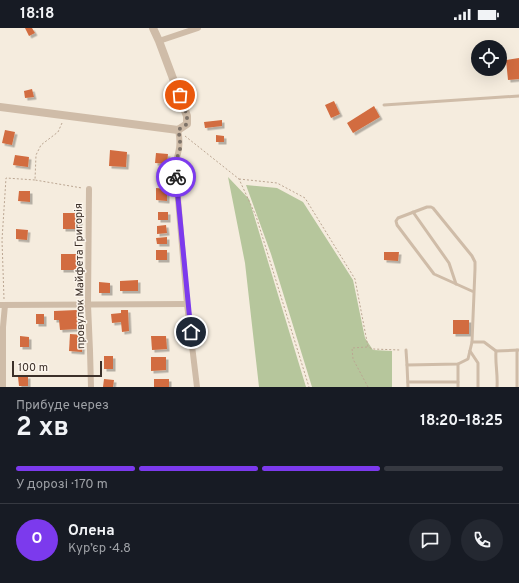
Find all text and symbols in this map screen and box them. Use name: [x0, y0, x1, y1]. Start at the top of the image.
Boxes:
text: 18:18: [20, 5, 55, 24]
map controls: [471, 40, 507, 76]
button: locate: [471, 40, 507, 76]
pin: [163, 78, 197, 112]
icon: bag: [169, 84, 191, 106]
courier: [156, 157, 196, 197]
icon: bike: [165, 166, 187, 188]
street label: провулок Майфета Григорія: [72, 203, 88, 349]
pin: [174, 315, 208, 349]
icon: home: [180, 321, 202, 343]
scale bar: [12, 359, 102, 378]
text: 100 m: [18, 361, 48, 375]
text: Прибуде через: [16, 398, 109, 414]
text: 2 хв: [16, 412, 69, 445]
text: 18:20–18:25: [420, 412, 503, 431]
text: У дорозі · 170 m: [16, 477, 108, 493]
button: chat: [409, 519, 451, 561]
button: phone: [461, 519, 503, 561]
text: Олена: [68, 522, 115, 541]
text: О: [32, 530, 42, 549]
text: Кур’єр · 4.8: [68, 541, 131, 557]

